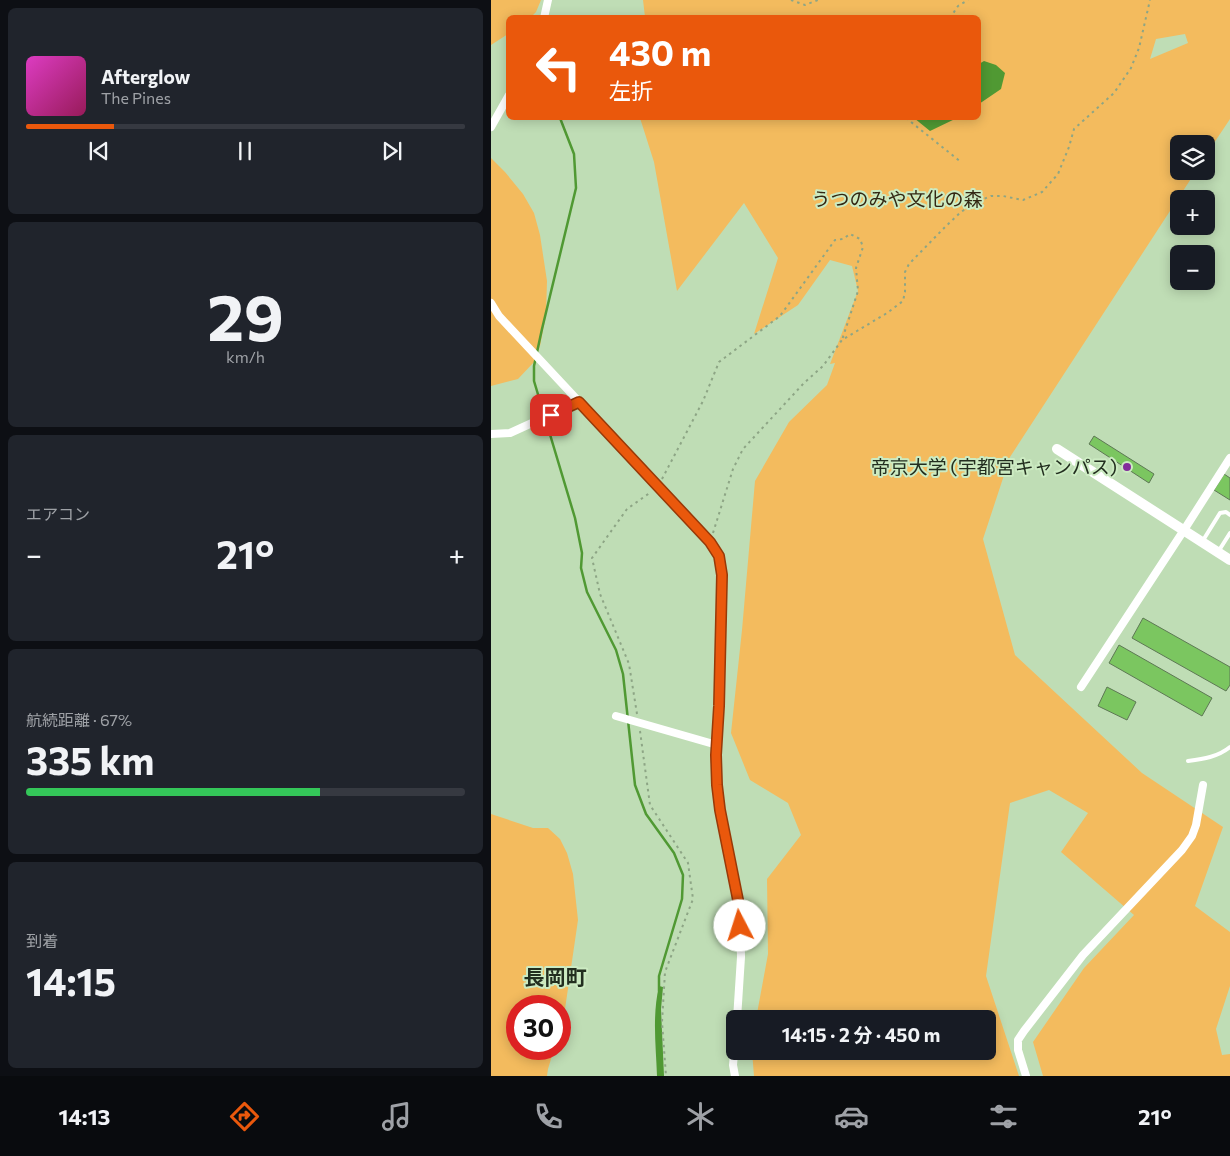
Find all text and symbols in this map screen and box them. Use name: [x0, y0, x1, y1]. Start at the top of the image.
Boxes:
text: 430 m: [609, 30, 711, 73]
icon: left: [526, 35, 591, 100]
text: Afterglow: [101, 65, 190, 88]
text: 左折: [609, 77, 653, 104]
text: The Pines: [101, 88, 171, 107]
map controls: [1170, 135, 1215, 290]
button: layers: [1170, 135, 1215, 180]
icon: previous: [85, 137, 113, 165]
icon: pause: [231, 137, 259, 165]
icon: next: [378, 137, 406, 165]
park label: うつのみや文化の森: [811, 187, 983, 210]
button: +: [1170, 190, 1215, 235]
button: −: [1170, 245, 1215, 290]
text: 29: [207, 275, 284, 354]
text: km/h: [226, 347, 265, 366]
pin: [530, 394, 572, 436]
icon: arrive: [537, 401, 565, 429]
place label: 帝京大学 (宇都宮キャンパス): [871, 455, 1117, 478]
marker: 帝京大学 (宇都宮キャンパス): [1121, 461, 1133, 473]
text: エアコン: [26, 504, 90, 523]
text: 21°: [216, 530, 274, 577]
text: −: [26, 537, 42, 571]
text: +: [449, 537, 465, 571]
text: 航続距離 · 67%: [26, 710, 132, 729]
text: 335 km: [26, 736, 154, 783]
position arrow: [713, 899, 765, 951]
text: 到着: [26, 931, 58, 950]
text: 14:15: [26, 957, 116, 1004]
district label: 長岡町: [524, 964, 587, 989]
speed limit sign: 30: [506, 995, 571, 1060]
text: 14:15 · 2 分 · 450 m: [782, 1023, 940, 1046]
icon: directions: [227, 1099, 262, 1134]
icon: music: [379, 1099, 414, 1134]
icon: phone: [531, 1099, 566, 1134]
icon: climate: [683, 1099, 718, 1134]
icon: car: [834, 1099, 869, 1134]
icon: filters: [986, 1099, 1021, 1134]
text: 14:13: [58, 1103, 110, 1130]
text: 21°: [1138, 1103, 1172, 1130]

